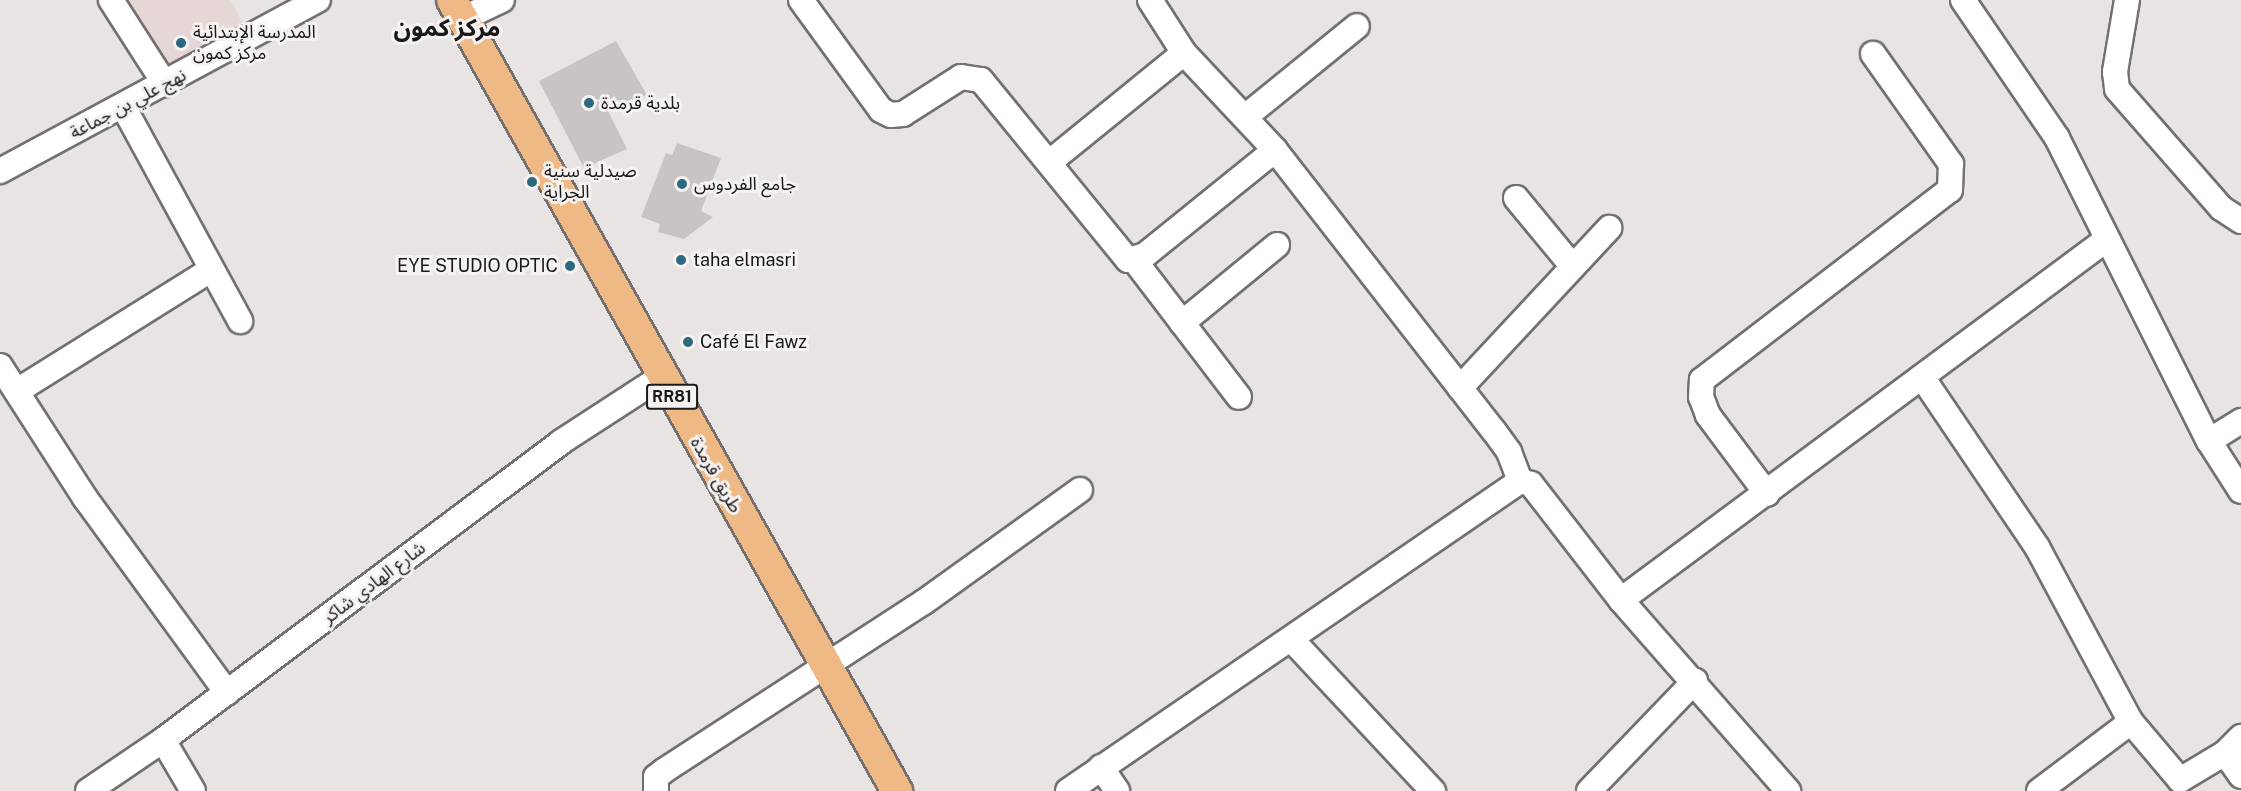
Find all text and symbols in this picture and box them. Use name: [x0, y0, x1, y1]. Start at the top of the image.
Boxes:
district label: مركز كمون: [393, 14, 501, 42]
place label: المدرسة الإبتدائية مركز كمون: [193, 22, 316, 64]
marker: المدرسة الإبتدائية مركز كمون: [174, 36, 188, 50]
street label: نهج علي بن جماعة: [66, 64, 190, 144]
place label: بلدية قرمدة: [601, 92, 680, 114]
marker: بلدية قرمدة: [582, 96, 596, 110]
place label: صيدلية سنية الجراية: [544, 161, 637, 204]
place label: جامع الفردوس: [694, 173, 796, 195]
marker: صيدلية سنية الجراية: [525, 175, 539, 189]
marker: جامع الفردوس: [675, 177, 689, 191]
place label: taha elmasri: [693, 249, 796, 271]
marker: taha elmasri: [674, 253, 688, 267]
place label: EYE STUDIO OPTIC: [397, 255, 558, 277]
marker: EYE STUDIO OPTIC: [563, 259, 577, 273]
place label: Café El Fawz: [700, 331, 807, 353]
marker: Café El Fawz: [681, 335, 695, 349]
road number: RR81: [645, 384, 699, 410]
street label: طريق قرمدة: [686, 433, 746, 517]
street label: شارع الهادي شاكر: [318, 537, 430, 629]

